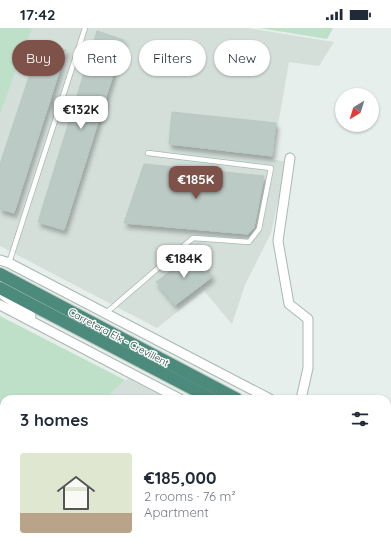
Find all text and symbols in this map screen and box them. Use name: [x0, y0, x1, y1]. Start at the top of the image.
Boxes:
text: 17:42: [20, 5, 56, 24]
chip: Buy: [12, 40, 65, 76]
chip: Rent: [73, 40, 131, 76]
chip: Filters: [139, 40, 206, 76]
chip: New: [214, 40, 270, 76]
north arrow: [335, 88, 379, 132]
map controls: [335, 88, 379, 132]
pin: €132K: [53, 96, 109, 130]
text: €132K: [63, 101, 99, 117]
pin: €185K: [168, 166, 224, 200]
text: €185K: [178, 171, 214, 187]
pin: €184K: [156, 245, 212, 279]
text: €184K: [166, 250, 202, 266]
street label: Carretera Elx - Crevillent: [66, 305, 172, 370]
icon: filters: [349, 408, 371, 430]
text: 3 homes: [20, 409, 88, 430]
text: €185,000: [144, 467, 216, 488]
icon: home: [52, 469, 100, 517]
text: 2 rooms · 76 m²: [144, 488, 236, 504]
text: Apartment: [144, 504, 209, 520]

